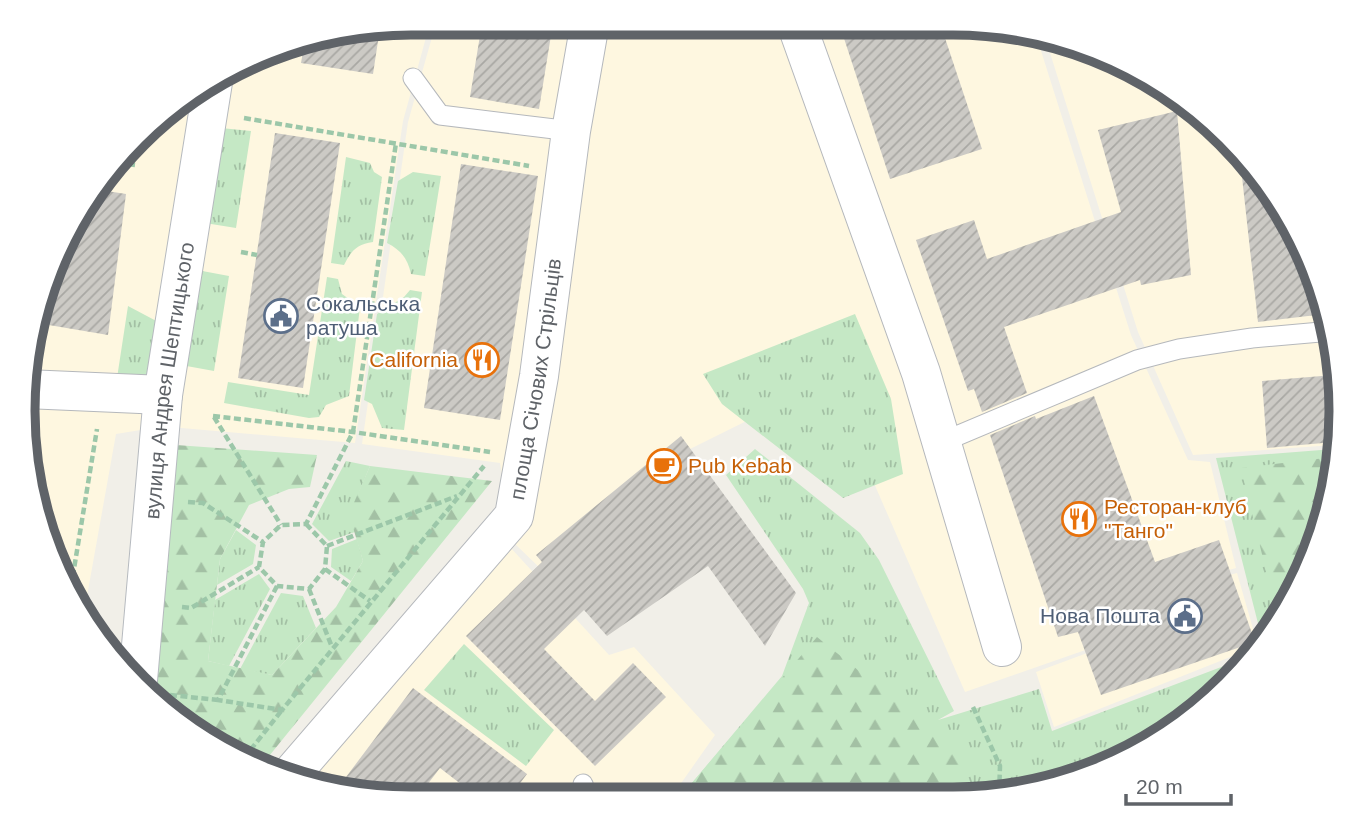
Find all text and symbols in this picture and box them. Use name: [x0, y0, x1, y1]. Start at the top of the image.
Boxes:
street label: вулиця Андрея Шептицького: [140, 241, 198, 520]
street label: площа Січових Стрільців: [505, 257, 565, 502]
place label: Сокальська ратуша: [306, 292, 420, 339]
public building icon: Сокальська ратуша: [262, 297, 300, 335]
restaurant icon: California: [463, 341, 501, 379]
place label: California: [369, 348, 458, 371]
cafe icon: Pub Kebab: [645, 447, 683, 485]
place label: Pub Kebab: [688, 454, 792, 477]
place label: Ресторан-клуб "Танго": [1104, 495, 1247, 542]
restaurant icon: Ресторан-клуб "Танго": [1060, 500, 1098, 538]
public building icon: Нова Пошта: [1166, 597, 1204, 635]
place label: Нова Пошта: [1040, 604, 1160, 627]
scale bar: [1126, 762, 1231, 806]
text: 20 m: [1136, 775, 1183, 798]

